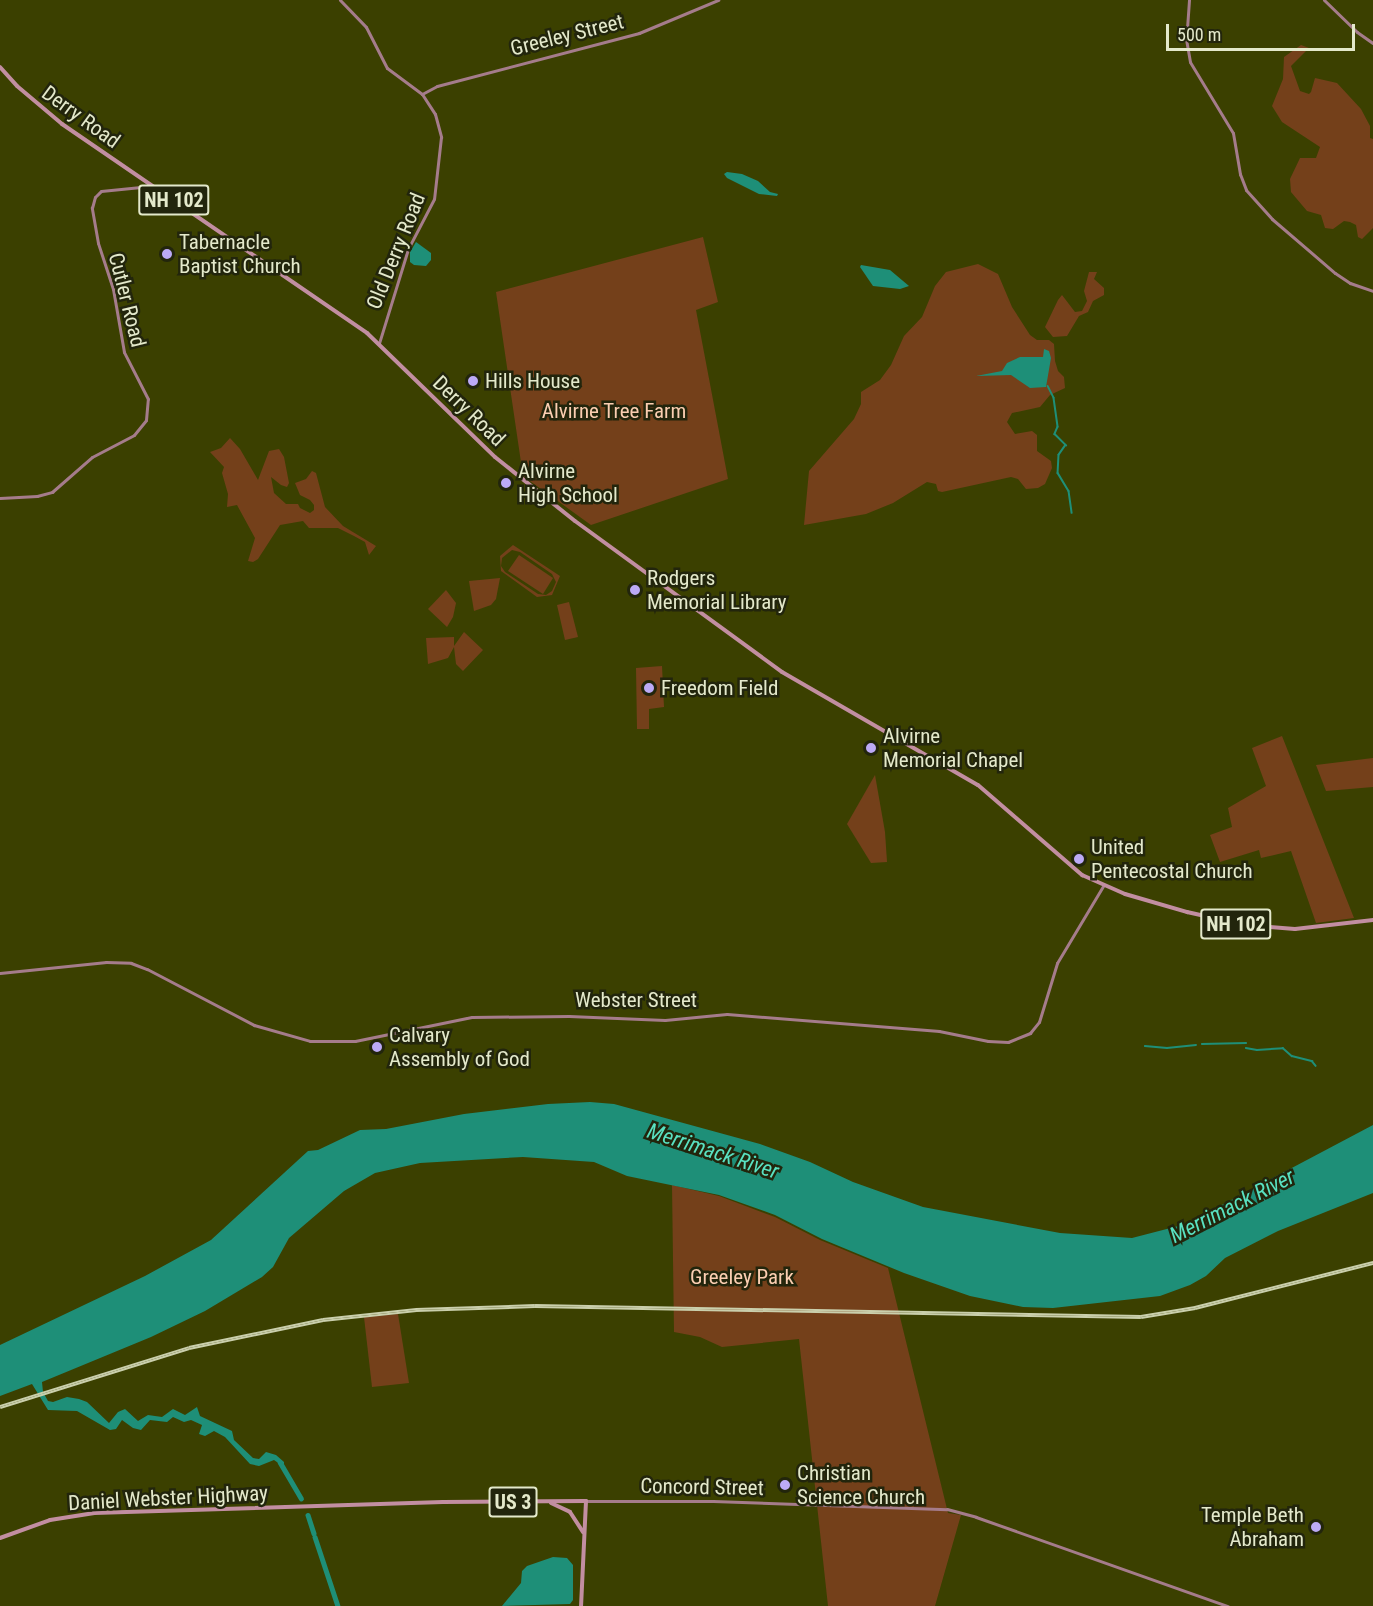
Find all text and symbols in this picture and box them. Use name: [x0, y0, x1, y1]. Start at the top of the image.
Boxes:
street label: Greeley Street: [508, 9, 626, 61]
scale bar: [1169, 12, 1358, 50]
text: 500 m: [1177, 24, 1221, 45]
street label: Derry Road: [37, 80, 125, 154]
road number: NH 102: [138, 183, 210, 217]
street label: Old Derry Road: [361, 189, 431, 313]
place label: Tabernacle Baptist Church: [179, 229, 301, 279]
marker: Tabernacle Baptist Church: [160, 247, 174, 261]
street label: Cutler Road: [103, 250, 151, 350]
place label: Hills House: [485, 368, 580, 394]
street label: Derry Road: [428, 370, 510, 452]
marker: Hills House: [466, 374, 480, 388]
park label: Alvirne Tree Farm: [542, 398, 686, 424]
place label: Alvirne High School: [518, 458, 618, 508]
marker: Alvirne High School: [499, 476, 513, 490]
place label: Rodgers Memorial Library: [647, 565, 787, 615]
marker: Rodgers Memorial Library: [628, 583, 642, 597]
place label: Freedom Field: [661, 675, 778, 701]
marker: Freedom Field: [642, 681, 656, 695]
place label: Alvirne Memorial Chapel: [883, 723, 1023, 773]
marker: Alvirne Memorial Chapel: [864, 741, 878, 755]
place label: United Pentecostal Church: [1091, 834, 1253, 884]
marker: United Pentecostal Church: [1072, 852, 1086, 866]
road number: NH 102: [1200, 907, 1272, 941]
street label: Webster Street: [575, 987, 697, 1013]
place label: Calvary Assembly of God: [389, 1022, 530, 1072]
marker: Calvary Assembly of God: [370, 1040, 384, 1054]
water label: Merrimack River: [644, 1117, 782, 1185]
water label: Merrimack River: [1165, 1163, 1299, 1249]
park label: Greeley Park: [690, 1264, 794, 1290]
place label: Christian Science Church: [797, 1460, 925, 1510]
street label: Concord Street: [640, 1473, 764, 1501]
marker: Christian Science Church: [778, 1478, 792, 1492]
street label: Daniel Webster Highway: [68, 1480, 268, 1516]
road number: US 3: [488, 1485, 538, 1519]
place label: Temple Beth Abraham: [1201, 1502, 1304, 1552]
marker: Temple Beth Abraham: [1309, 1520, 1323, 1534]

